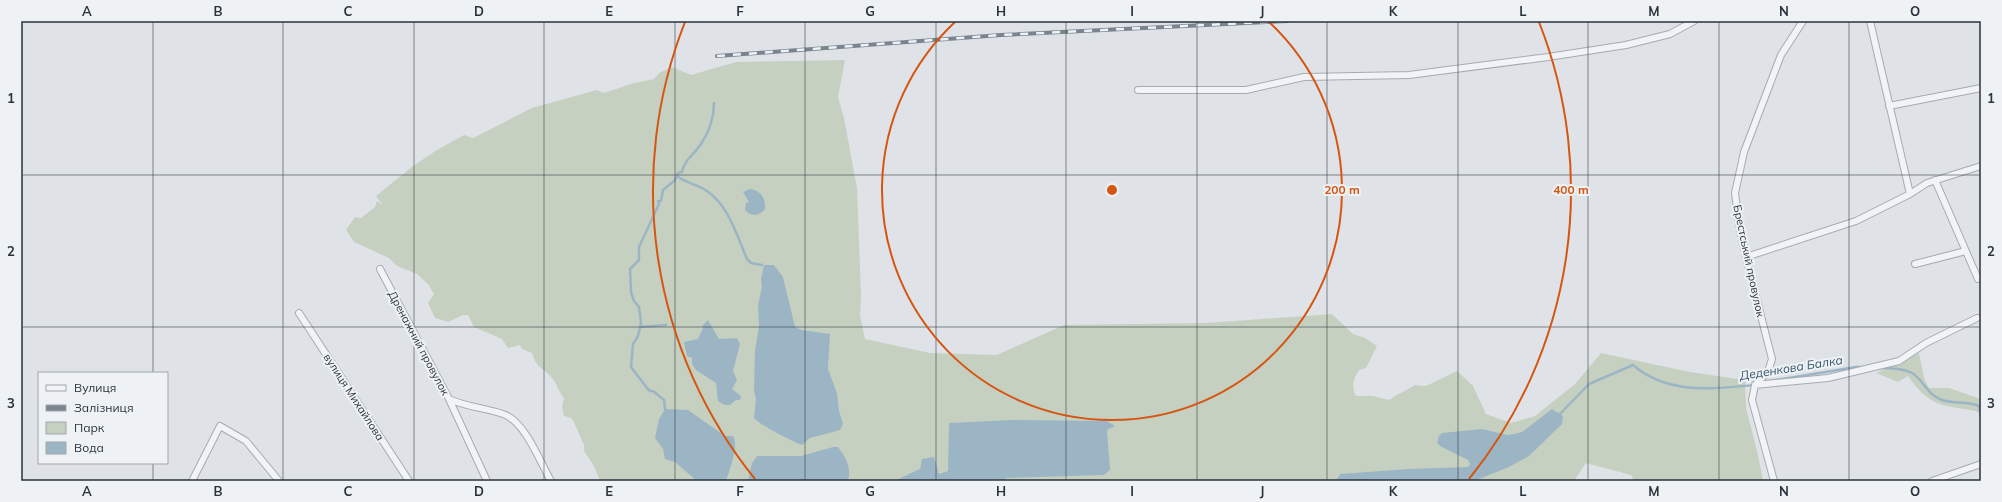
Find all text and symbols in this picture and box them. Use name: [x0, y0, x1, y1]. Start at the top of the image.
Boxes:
text: A: [82, 3, 92, 19]
text: B: [214, 3, 223, 19]
text: C: [344, 3, 353, 19]
text: D: [474, 3, 484, 19]
text: E: [605, 3, 613, 19]
text: F: [736, 3, 744, 19]
text: G: [865, 3, 875, 19]
text: H: [996, 3, 1006, 19]
text: I: [1130, 3, 1134, 19]
text: J: [1260, 3, 1264, 19]
text: K: [1389, 3, 1399, 19]
text: L: [1519, 3, 1527, 19]
text: M: [1648, 3, 1660, 19]
text: N: [1779, 3, 1789, 19]
text: O: [1910, 3, 1920, 19]
text: 1: [7, 90, 15, 106]
text: 1: [1987, 90, 1995, 106]
text: 200 m: [1324, 182, 1360, 197]
text: 400 m: [1553, 182, 1589, 197]
centre of rings: [1105, 183, 1119, 197]
street label: Брестський провулок: [1730, 204, 1768, 319]
text: 2: [7, 243, 15, 259]
text: 2: [1987, 243, 1995, 259]
street label: Дренажний провулок: [385, 288, 453, 398]
street label: вулиця Михайлова: [321, 351, 387, 443]
water label: Деденкова Балка: [1737, 352, 1844, 383]
legend: [38, 372, 168, 464]
text: Вулиця: [74, 380, 116, 395]
text: 3: [7, 395, 15, 411]
text: 3: [1987, 395, 1995, 411]
text: Залізниця: [74, 400, 134, 415]
text: Парк: [74, 420, 105, 435]
text: Вода: [74, 440, 104, 455]
text: A: [82, 483, 92, 499]
text: B: [214, 483, 223, 499]
text: C: [344, 483, 353, 499]
text: D: [474, 483, 484, 499]
text: E: [605, 483, 613, 499]
text: F: [736, 483, 744, 499]
text: G: [865, 483, 875, 499]
text: H: [996, 483, 1006, 499]
text: I: [1130, 483, 1134, 499]
text: J: [1260, 483, 1264, 499]
text: K: [1389, 483, 1399, 499]
text: L: [1519, 483, 1527, 499]
text: M: [1648, 483, 1660, 499]
text: N: [1779, 483, 1789, 499]
text: O: [1910, 483, 1920, 499]

